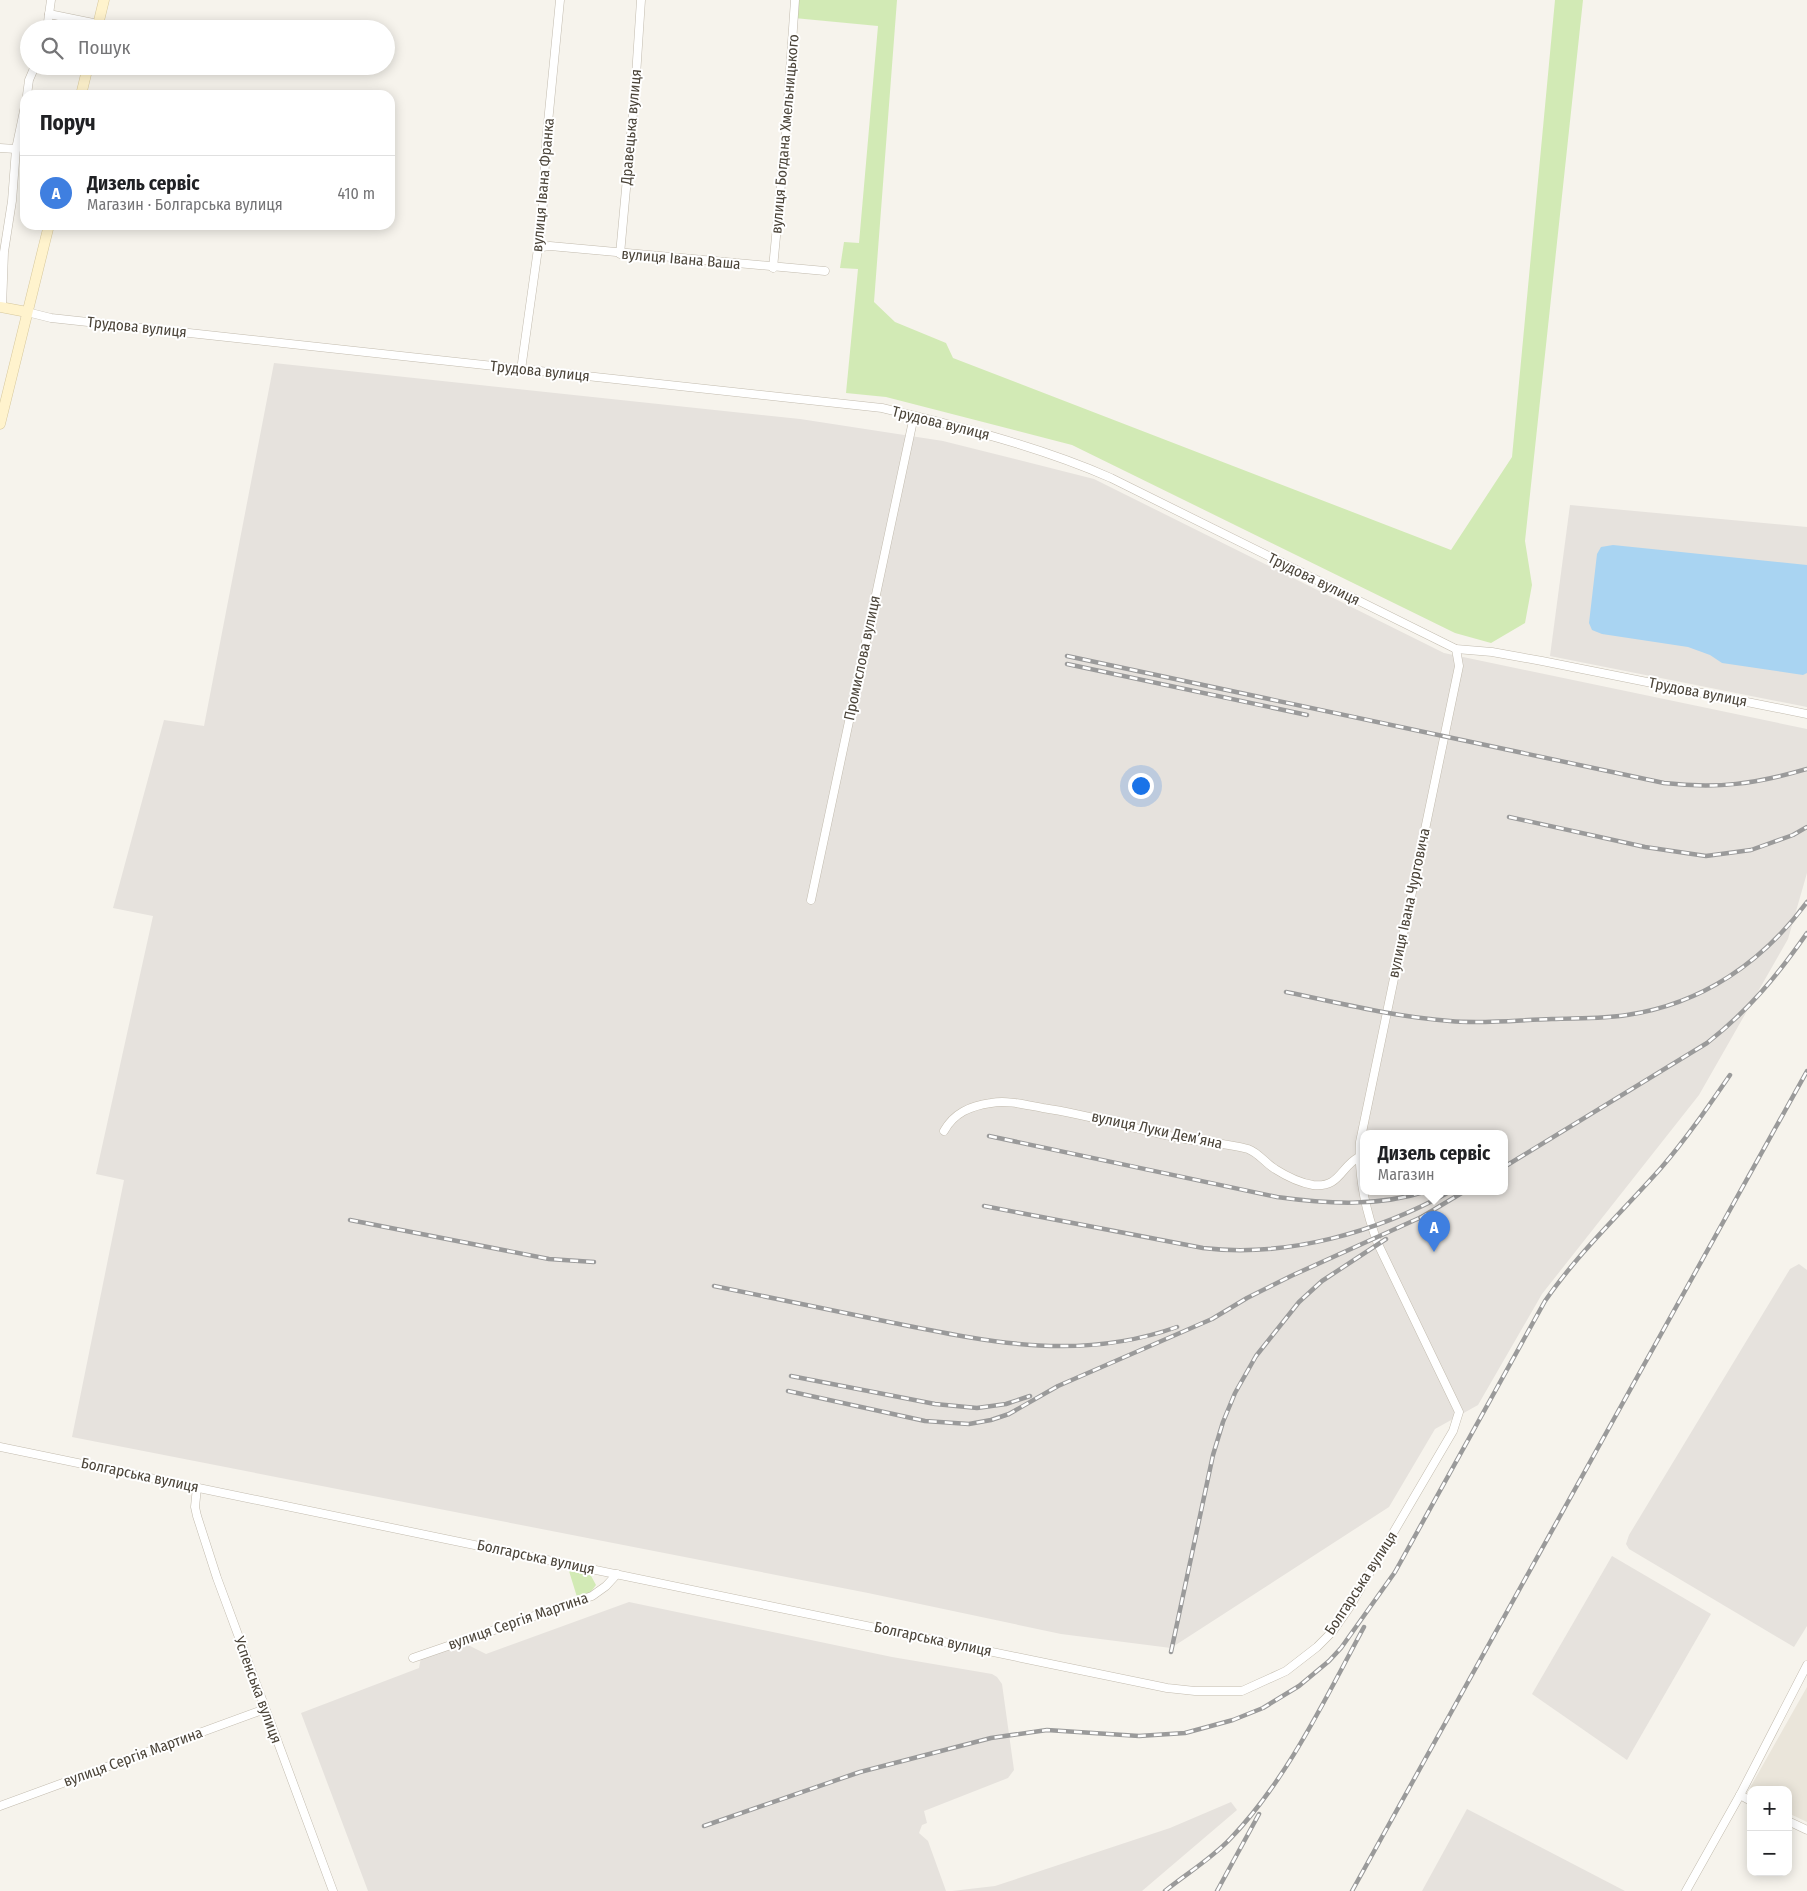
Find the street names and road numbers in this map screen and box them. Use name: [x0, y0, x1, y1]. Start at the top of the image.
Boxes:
street label: вулиця Богдана Хмельницького: [767, 33, 803, 235]
street label: Дравецька вулиця: [617, 68, 645, 187]
street label: вулиця Івана Франка: [528, 117, 558, 253]
street label: вулиця Івана Ваша: [621, 245, 741, 273]
street label: Трудова вулиця: [86, 313, 188, 341]
street label: Трудова вулиця: [489, 357, 591, 385]
street label: Трудова вулиця: [890, 402, 992, 444]
street label: Трудова вулиця: [1265, 549, 1363, 609]
street label: Промислова вулиця: [840, 594, 884, 722]
street label: Трудова вулиця: [1647, 674, 1749, 710]
street label: вулиця Івана Чурговича: [1384, 826, 1434, 980]
street label: вулиця Луки Демʼяна: [1090, 1107, 1224, 1153]
street label: Болгарська вулиця: [79, 1454, 201, 1496]
street label: Болгарська вулиця: [1321, 1528, 1401, 1638]
street label: Болгарська вулиця: [475, 1536, 597, 1578]
street label: вулиця Сергія Мартина: [446, 1589, 590, 1653]
street label: Болгарська вулиця: [872, 1618, 994, 1660]
street label: Успенська вулиця: [230, 1633, 286, 1746]
street label: вулиця Сергія Мартина: [61, 1723, 205, 1791]

